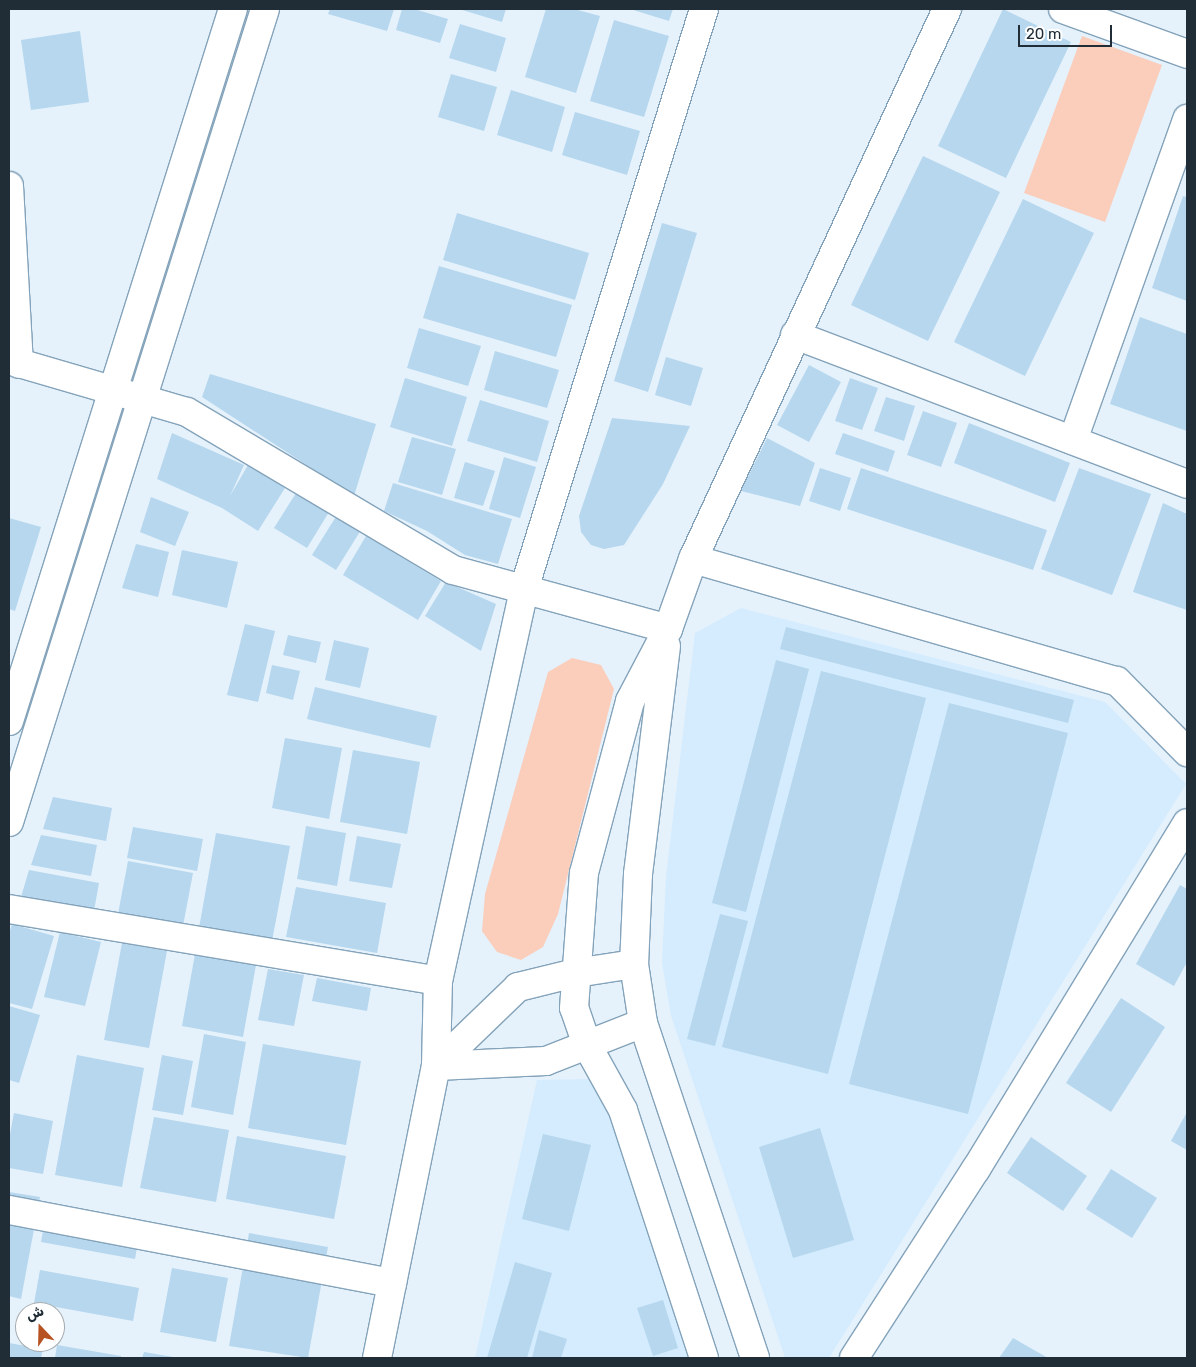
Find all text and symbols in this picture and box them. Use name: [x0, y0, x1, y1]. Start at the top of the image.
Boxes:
scale bar: [1021, 15, 1115, 47]
text: 20 m: [1026, 25, 1061, 43]
north arrow: [15, 1302, 65, 1352]
text: ش: [23, 1302, 46, 1325]

